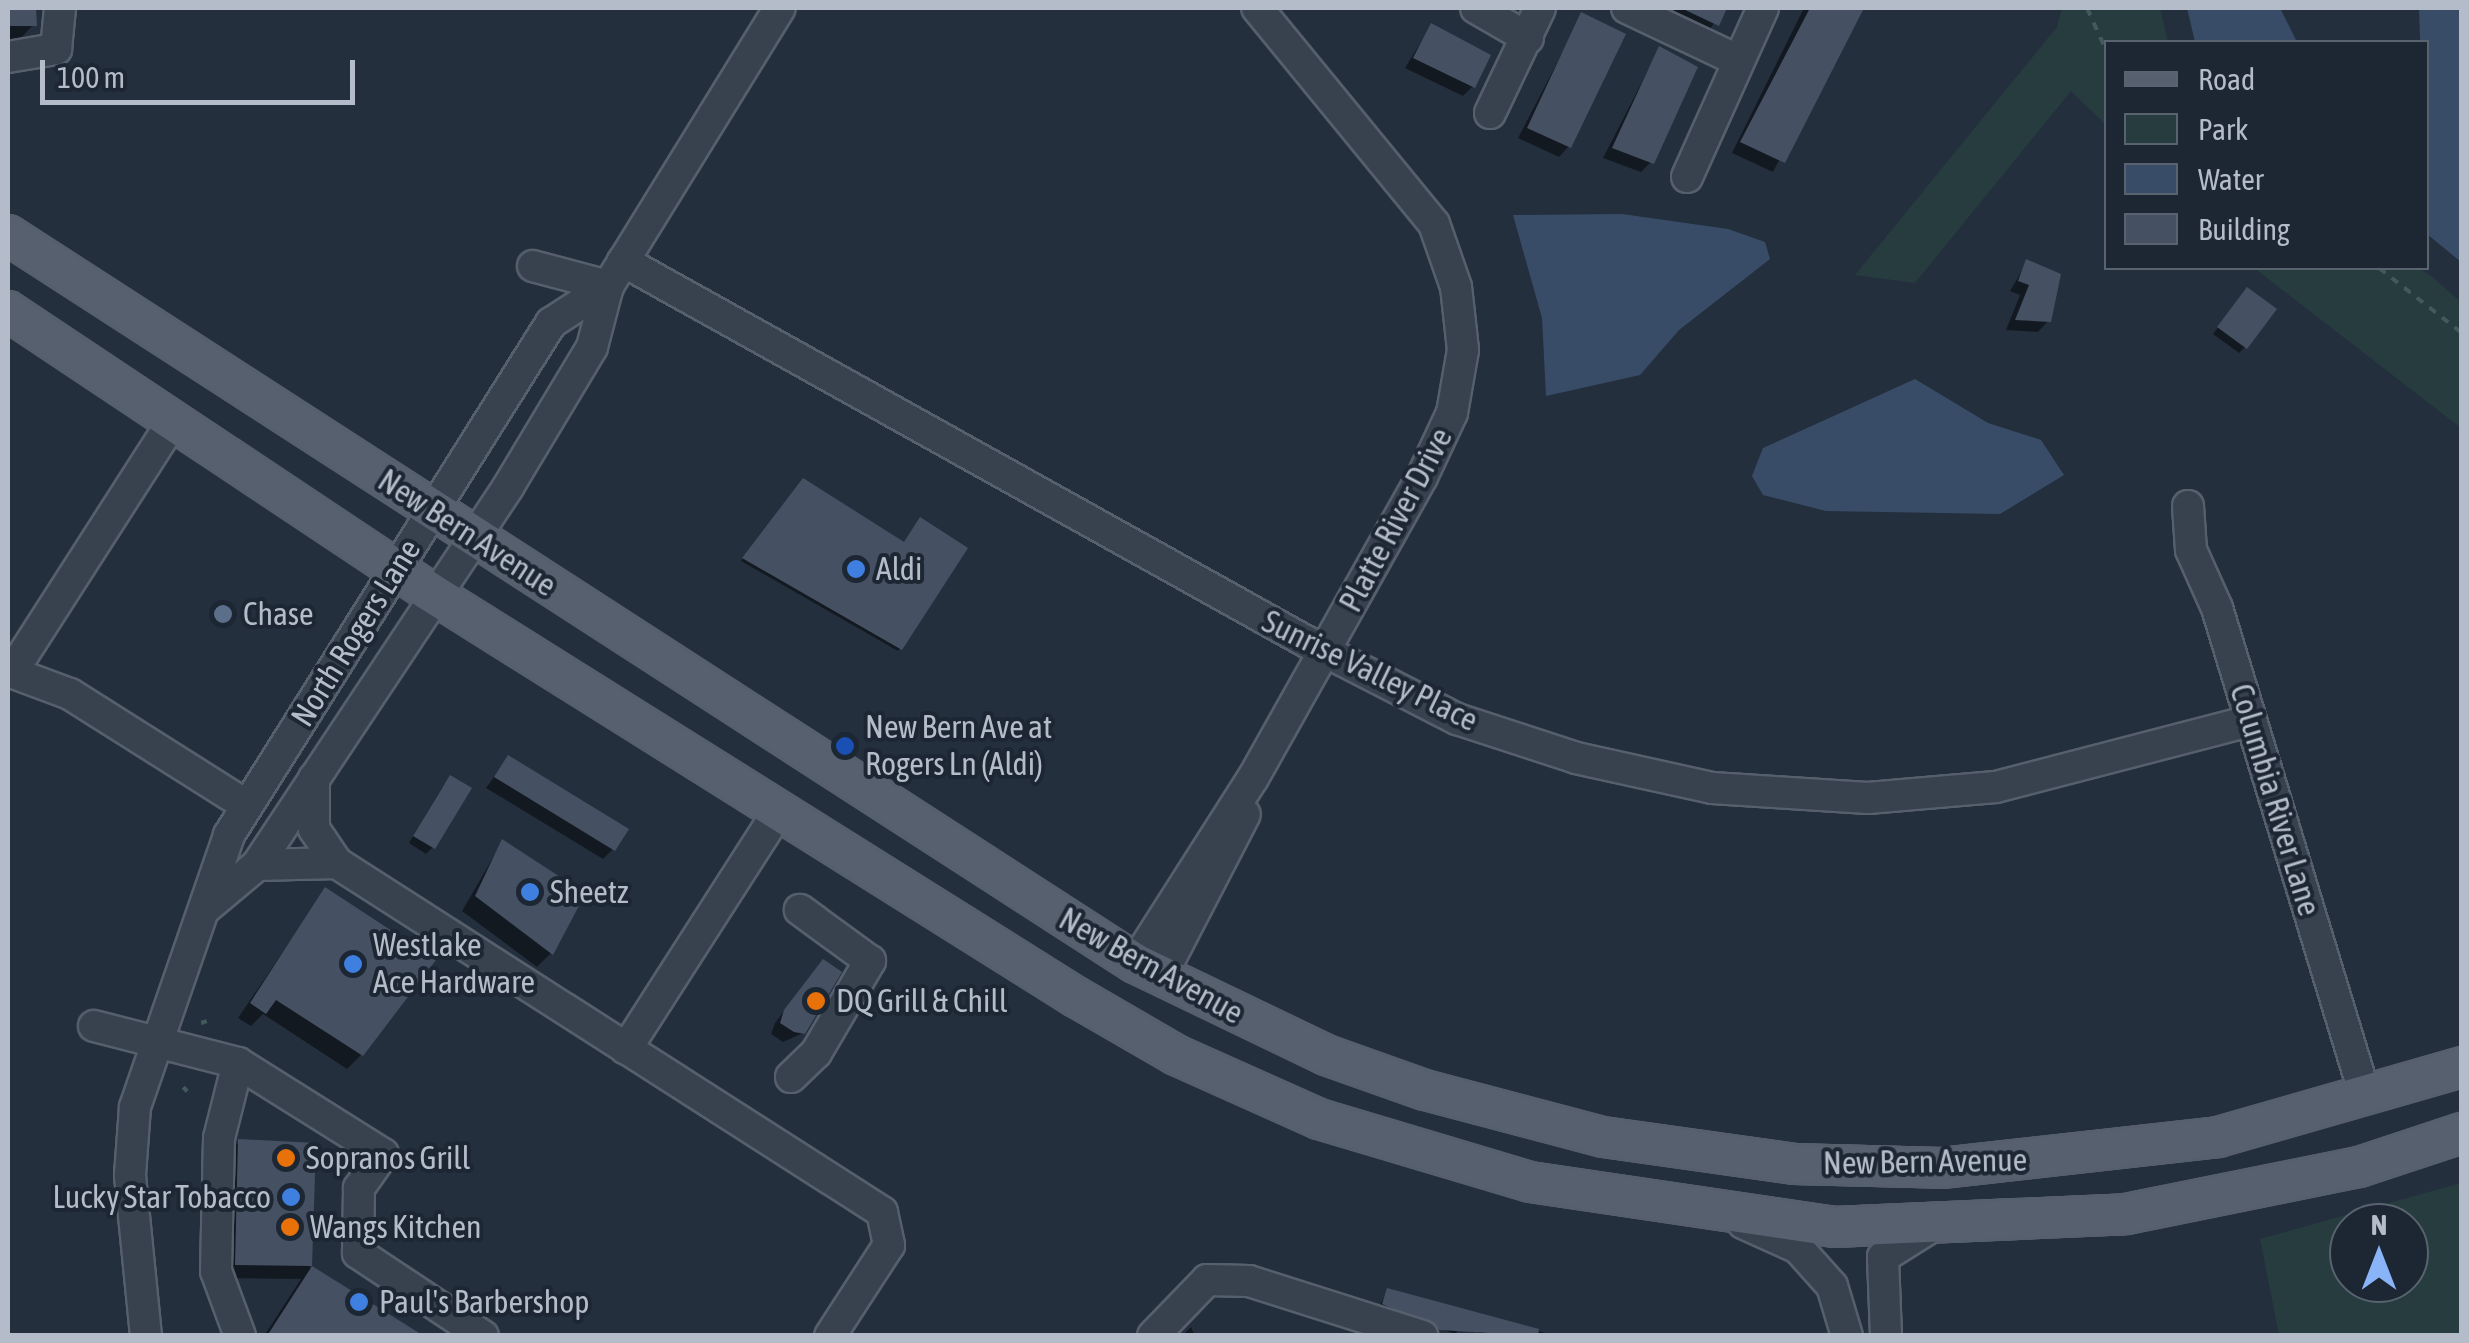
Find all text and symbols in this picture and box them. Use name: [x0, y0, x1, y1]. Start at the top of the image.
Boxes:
scale bar: [45, 40, 360, 102]
legend: [2104, 40, 2429, 270]
text: 100 m: [57, 60, 125, 94]
text: Road: [2198, 62, 2255, 96]
text: Park: [2198, 112, 2248, 146]
text: Water: [2198, 162, 2264, 196]
text: Building: [2198, 212, 2290, 246]
street label: Platte River Drive: [1331, 421, 1461, 619]
street label: New Bern Avenue: [371, 461, 563, 605]
street label: North Rogers Lane: [283, 532, 429, 734]
place label: Aldi: [876, 550, 922, 588]
marker: Aldi: [845, 558, 867, 580]
place label: Chase: [243, 595, 314, 633]
street label: Sunrise Valley Place: [1256, 602, 1484, 740]
marker: Chase: [212, 603, 234, 625]
street label: Columbia River Lane: [2222, 680, 2328, 920]
place label: New Bern Ave at Rogers Ln (Aldi): [865, 709, 1052, 784]
marker: New Bern Ave at Rogers Ln (Aldi): [834, 735, 856, 757]
place label: Sheetz: [550, 873, 629, 911]
marker: Sheetz: [519, 881, 541, 903]
street label: New Bern Avenue: [1052, 900, 1250, 1032]
place label: Westlake Ace Hardware: [373, 927, 535, 1002]
marker: Westlake Ace Hardware: [342, 953, 364, 975]
place label: DQ Grill & Chill: [836, 982, 1007, 1020]
marker: DQ Grill & Chill: [805, 990, 827, 1012]
place label: Sopranos Grill: [306, 1139, 470, 1177]
street label: New Bern Avenue: [1823, 1141, 2027, 1183]
marker: Sopranos Grill: [275, 1147, 297, 1169]
place label: Lucky Star Tobacco: [52, 1178, 271, 1216]
marker: Lucky Star Tobacco: [280, 1186, 302, 1208]
north arrow: [2329, 1203, 2429, 1303]
place label: Wangs Kitchen: [310, 1208, 481, 1246]
text: N: [2371, 1209, 2387, 1241]
marker: Wangs Kitchen: [279, 1216, 301, 1238]
place label: Paul's Barbershop: [379, 1283, 589, 1321]
marker: Paul's Barbershop: [348, 1291, 370, 1313]

